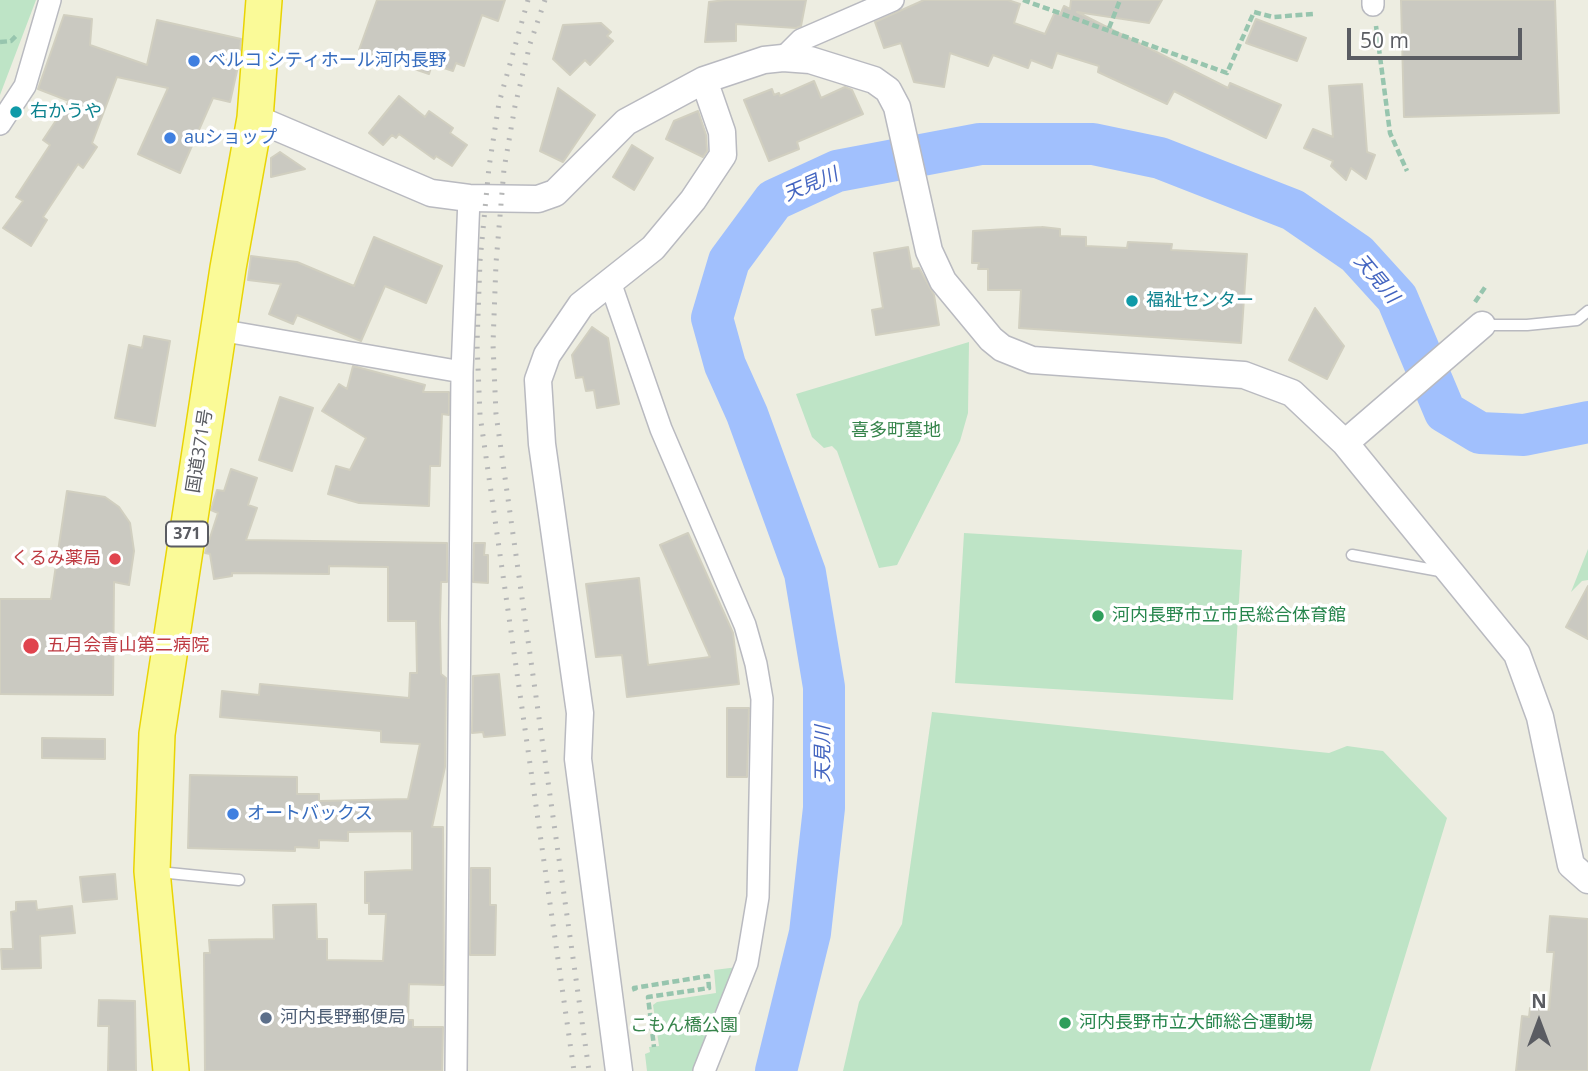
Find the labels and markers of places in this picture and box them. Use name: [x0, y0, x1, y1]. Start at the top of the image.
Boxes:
place label: ベルコ シティホール河内長野: [208, 50, 447, 72]
marker: ベルコ シティホール河内長野: [186, 53, 202, 69]
place label: 右かうや: [30, 101, 102, 123]
marker: 右かうや: [8, 104, 24, 120]
place label: auショップ: [184, 127, 277, 149]
marker: auショップ: [162, 130, 178, 146]
place label: 福祉センター: [1146, 290, 1254, 312]
marker: 福祉センター: [1124, 293, 1140, 309]
place label: くるみ薬局: [11, 548, 101, 570]
marker: くるみ薬局: [107, 551, 123, 567]
place label: 河内長野市立市民総合体育館: [1112, 605, 1346, 627]
marker: 河内長野市立市民総合体育館: [1090, 608, 1106, 624]
place label: 五月会青山第二病院: [47, 635, 209, 657]
marker: 五月会青山第二病院: [21, 636, 41, 656]
place label: オートバックス: [247, 803, 373, 825]
marker: オートバックス: [225, 806, 241, 822]
place label: 河内長野郵便局: [280, 1007, 406, 1029]
marker: 河内長野郵便局: [258, 1010, 274, 1026]
place label: 河内長野市立大師総合運動場: [1079, 1012, 1313, 1034]
marker: 河内長野市立大師総合運動場: [1057, 1015, 1073, 1031]

